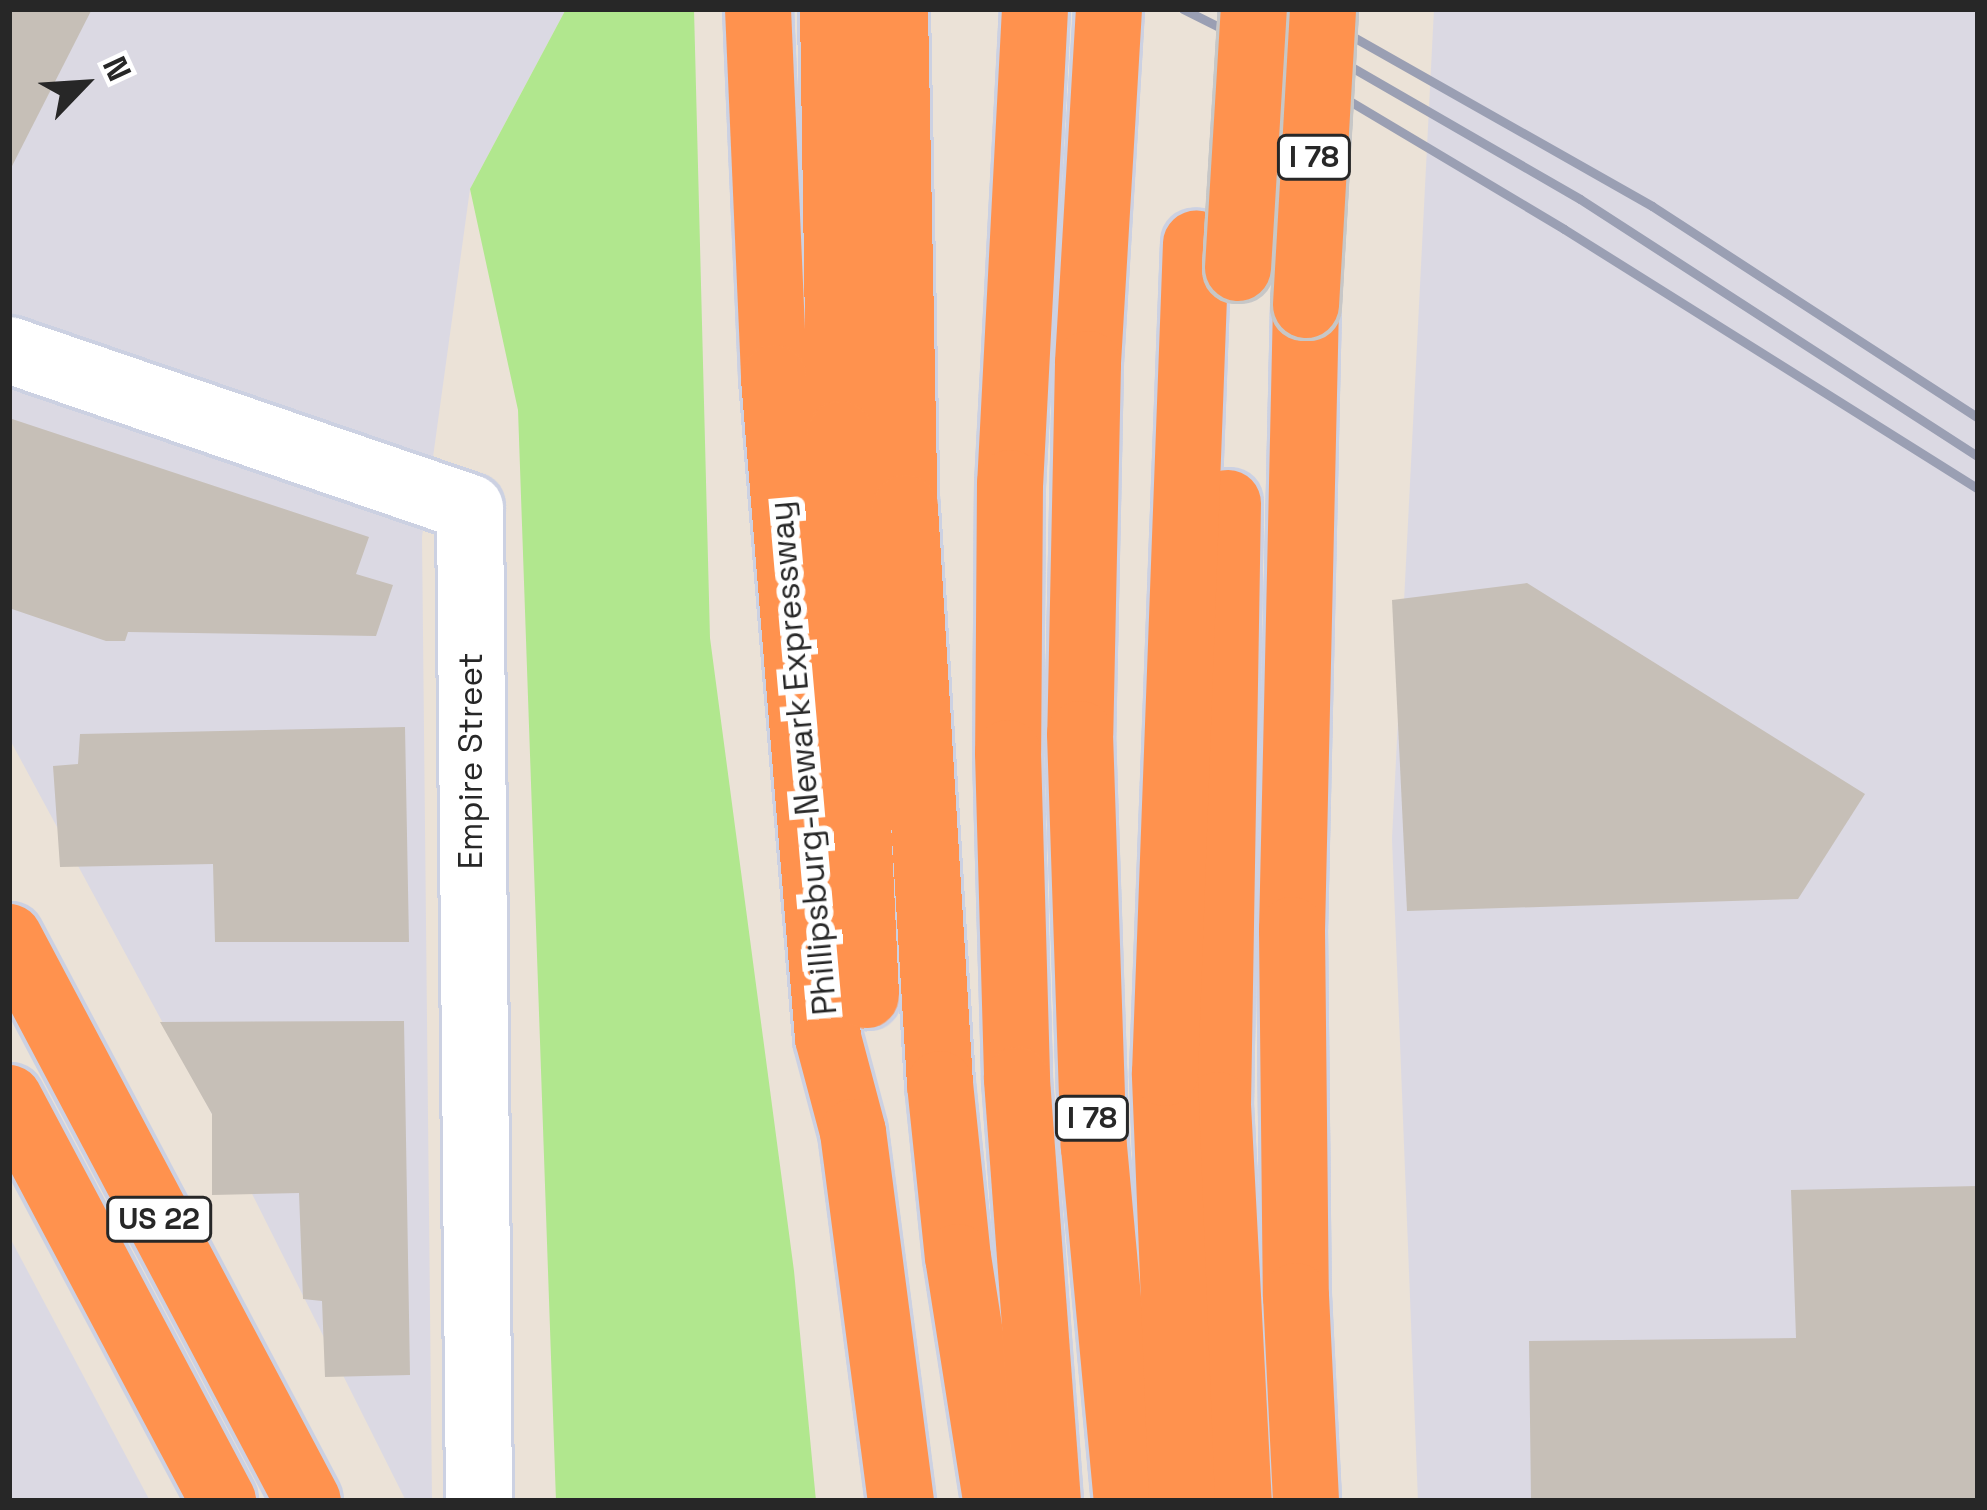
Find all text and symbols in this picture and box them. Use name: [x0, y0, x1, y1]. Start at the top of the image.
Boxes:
north arrow: [24, 24, 144, 144]
text: N: [93, 50, 140, 88]
road number: I 78: [1275, 133, 1353, 181]
street label: Phillipsburg-Newark Expressway: [762, 499, 846, 1017]
street label: Empire Street: [452, 652, 492, 870]
road number: I 78: [1053, 1094, 1131, 1142]
road number: US 22: [105, 1195, 213, 1243]

